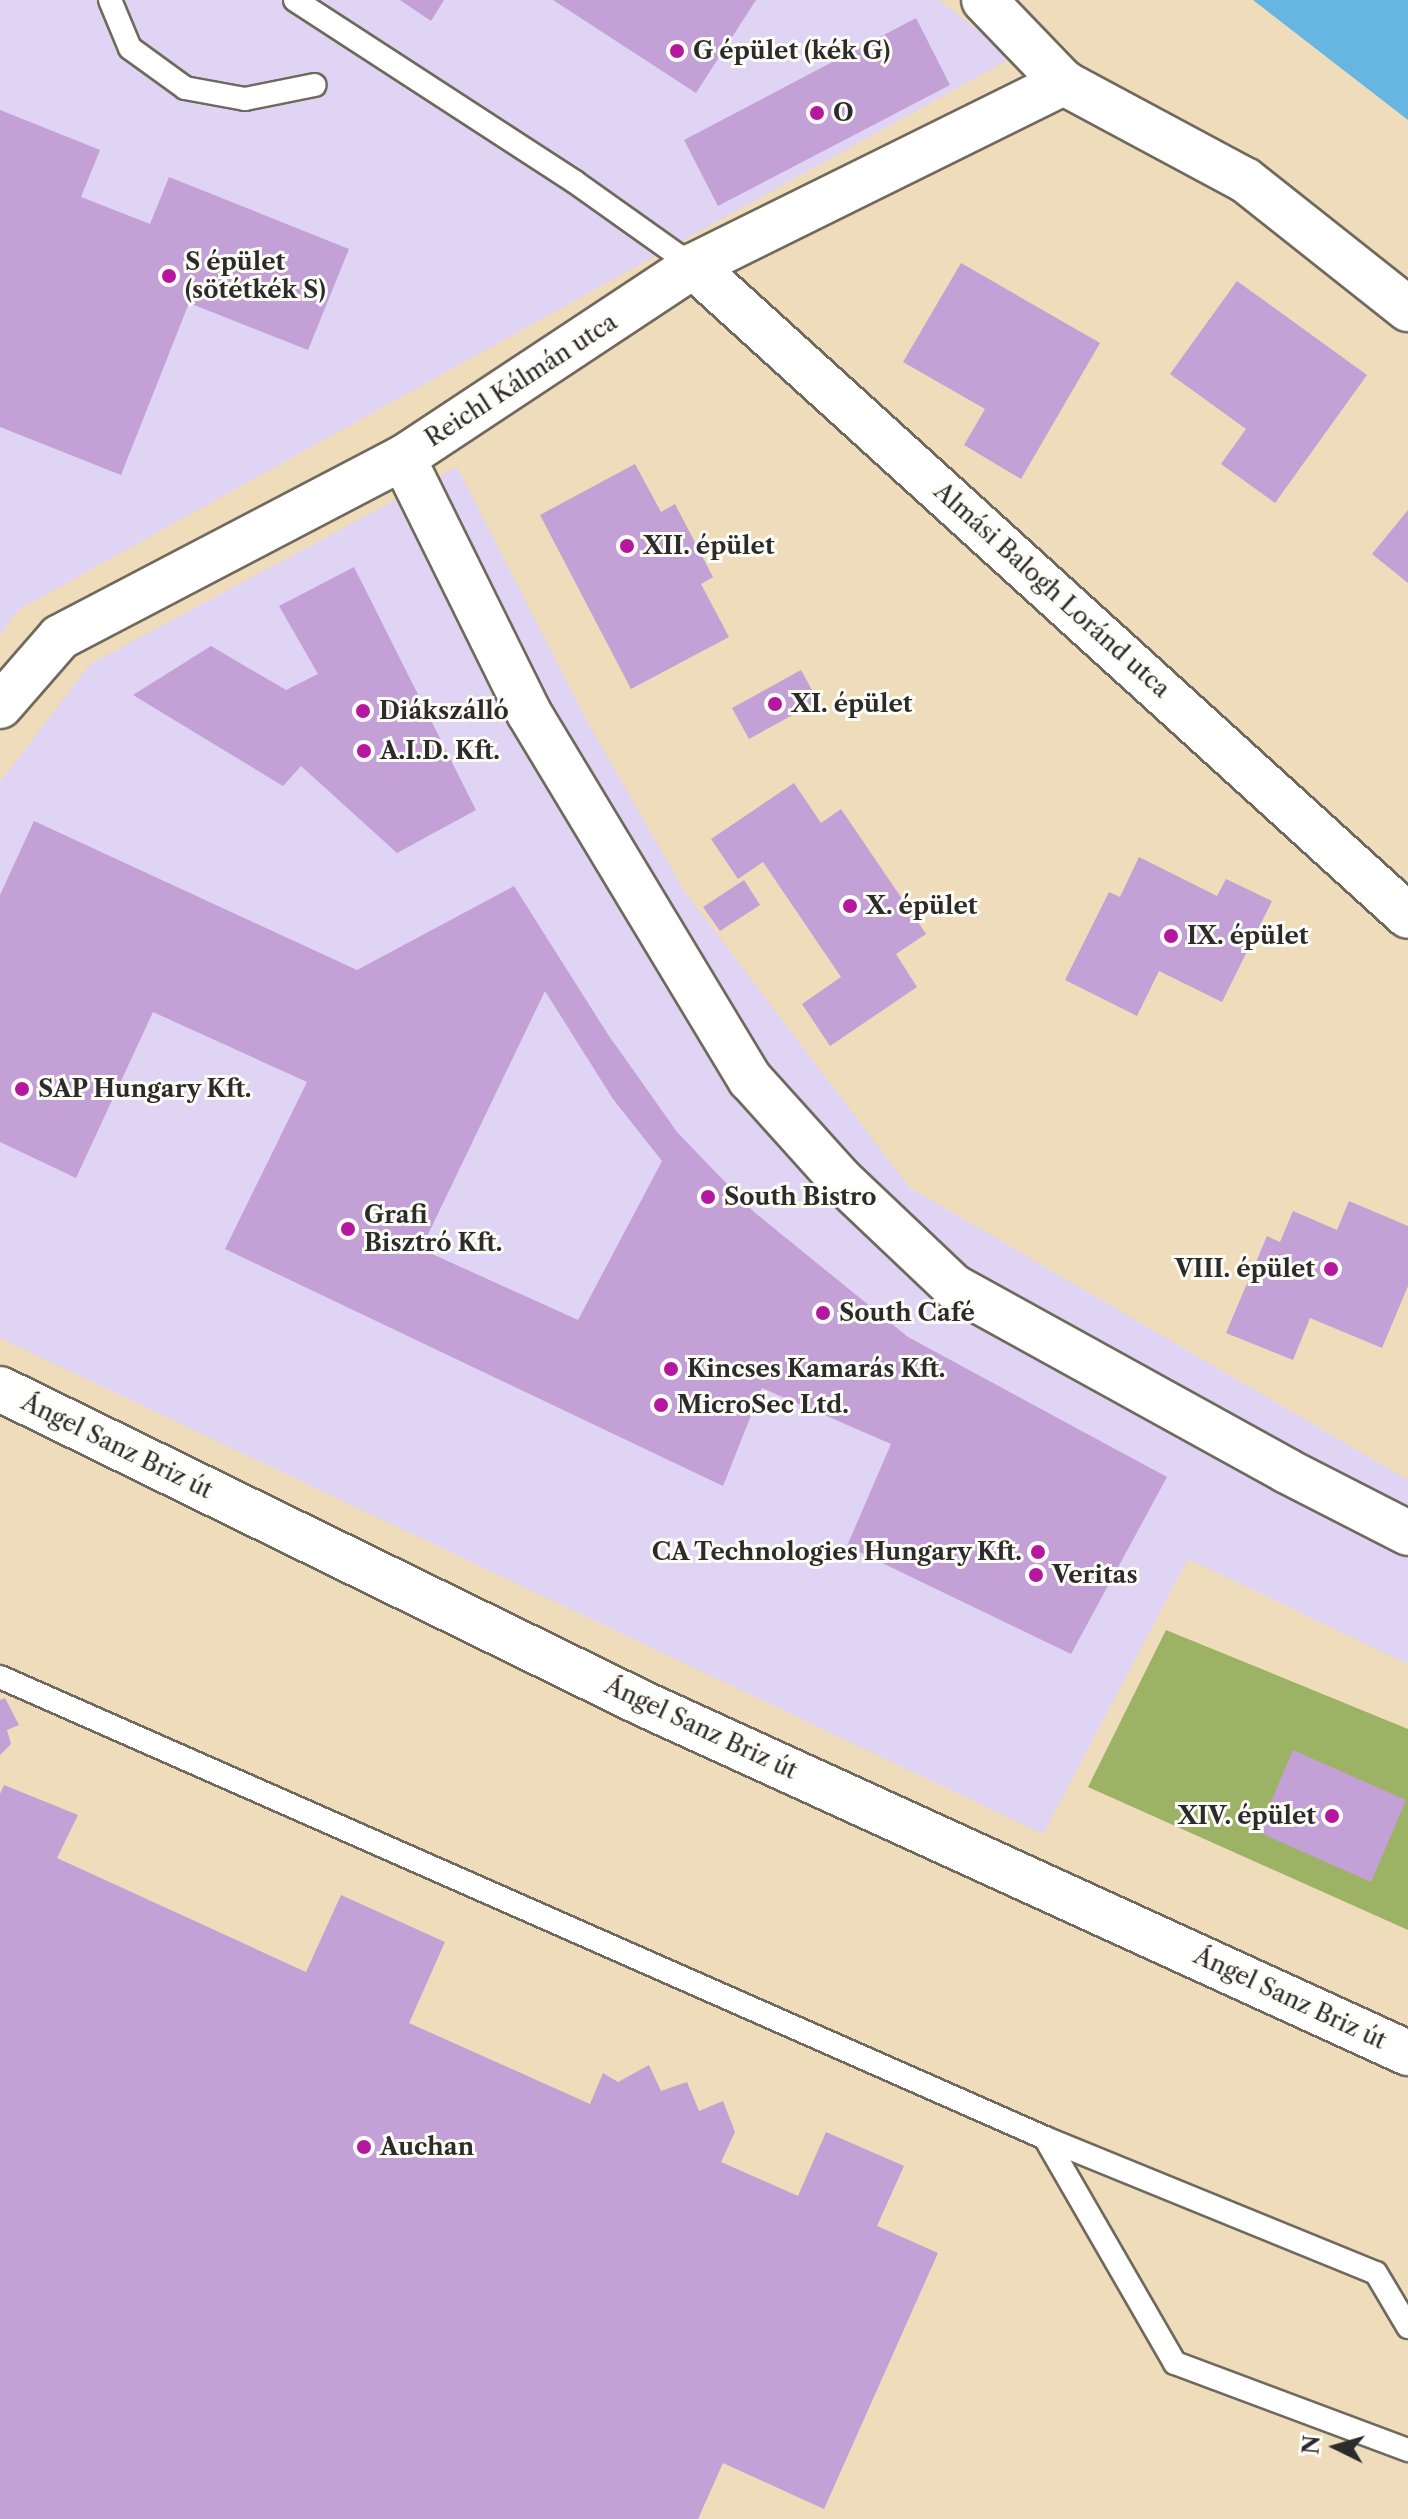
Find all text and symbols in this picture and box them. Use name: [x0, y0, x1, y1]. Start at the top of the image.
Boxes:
place label: G épület (kék G): [693, 37, 891, 65]
marker: G épület (kék G): [668, 42, 686, 60]
place label: O: [833, 99, 854, 127]
marker: O: [808, 104, 826, 122]
place label: S épület (sötétkék S): [185, 248, 326, 304]
marker: S épület (sötétkék S): [160, 267, 178, 285]
street label: Reichl Kálmán utca: [420, 307, 622, 453]
street label: Almási Balogh Loránd utca: [928, 477, 1176, 703]
place label: XII. épület: [643, 532, 775, 560]
marker: XII. épület: [618, 537, 636, 555]
place label: XI. épület: [791, 690, 912, 718]
marker: XI. épület: [766, 695, 784, 713]
place label: Diákszálló: [379, 697, 509, 725]
marker: Diákszálló: [354, 702, 372, 720]
place label: A.I.D. Kft.: [380, 737, 500, 765]
marker: A.I.D. Kft.: [355, 742, 373, 760]
place label: X. épület: [866, 892, 977, 920]
marker: X. épület: [841, 897, 859, 915]
place label: IX. épület: [1187, 922, 1308, 950]
marker: IX. épület: [1162, 927, 1180, 945]
place label: SAP Hungary Kft.: [38, 1075, 253, 1103]
marker: SAP Hungary Kft.: [13, 1080, 31, 1098]
place label: South Bistro: [724, 1183, 876, 1211]
marker: South Bistro: [699, 1188, 717, 1206]
place label: Grafi Bisztró Kft.: [364, 1201, 502, 1257]
marker: Grafi Bisztró Kft.: [339, 1220, 357, 1238]
place label: VIII. épület: [1175, 1255, 1315, 1283]
marker: VIII. épület: [1322, 1260, 1340, 1278]
place label: South Café: [839, 1299, 975, 1327]
marker: South Café: [814, 1304, 832, 1322]
place label: Kincses Kamarás Kft.: [687, 1355, 945, 1383]
marker: Kincses Kamarás Kft.: [662, 1360, 680, 1378]
street label: Ángel Sanz Briz út: [17, 1387, 217, 1505]
place label: MicroSec Ltd.: [677, 1391, 849, 1419]
marker: MicroSec Ltd.: [652, 1396, 670, 1414]
place label: CA Technologies Hungary Kft.: [649, 1538, 1022, 1566]
marker: CA Technologies Hungary Kft.: [1029, 1543, 1047, 1561]
place label: Veritas: [1052, 1561, 1138, 1589]
marker: Veritas: [1027, 1566, 1045, 1584]
street label: Ángel Sanz Briz út: [600, 1671, 802, 1785]
place label: XIV. épület: [1178, 1802, 1316, 1830]
marker: XIV. épület: [1323, 1807, 1341, 1825]
street label: Ángel Sanz Briz út: [1189, 1941, 1391, 2055]
place label: Auchan: [380, 2133, 474, 2161]
marker: Auchan: [355, 2138, 373, 2156]
north arrow: [1296, 2407, 1376, 2487]
text: N: [1297, 2434, 1326, 2456]

